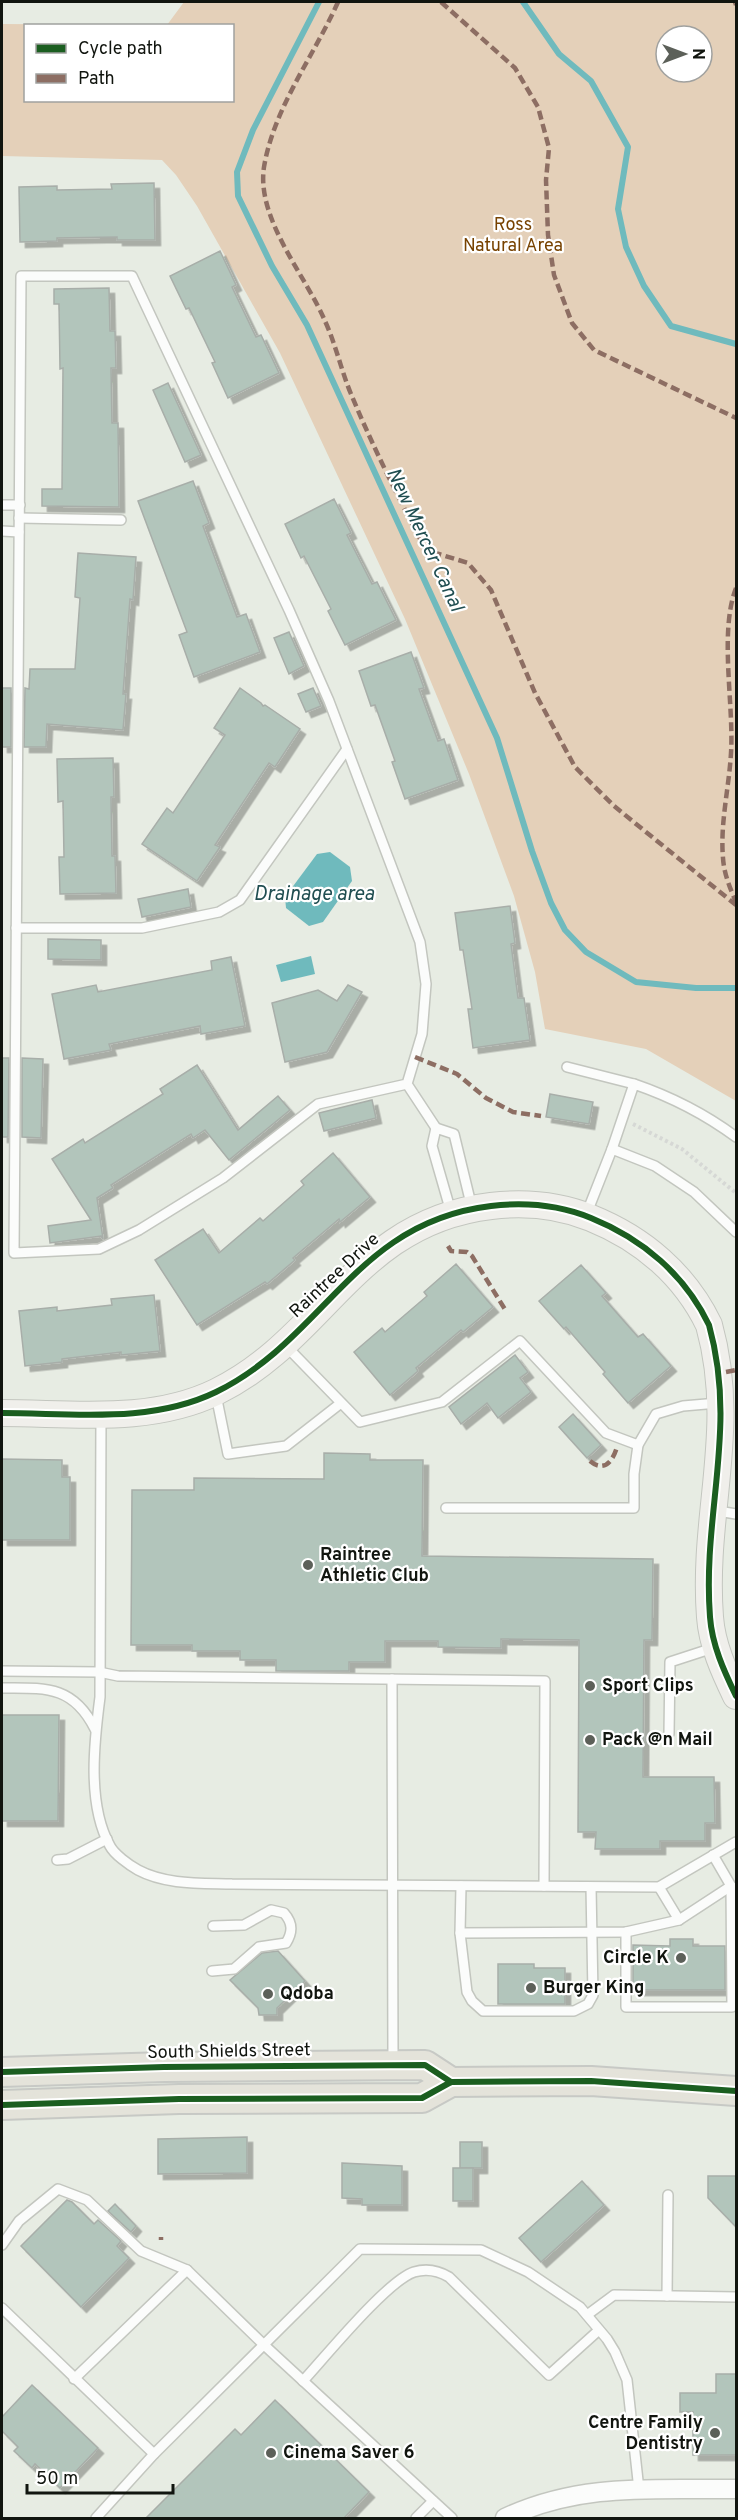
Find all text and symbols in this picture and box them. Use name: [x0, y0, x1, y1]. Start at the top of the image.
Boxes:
legend: [24, 24, 234, 102]
north arrow: [654, 24, 714, 84]
text: Cycle path: [78, 38, 163, 61]
text: N: [687, 48, 707, 60]
text: Path: [78, 68, 115, 91]
park label: Ross Natural Area: [463, 214, 563, 258]
water label: New Mercer Canal: [379, 464, 469, 617]
water label: Drainage area: [254, 882, 375, 908]
street label: Raintree Drive: [285, 1228, 385, 1324]
place label: Raintree Athletic Club: [320, 1544, 429, 1588]
marker: Raintree Athletic Club: [301, 1558, 315, 1572]
place label: Sport Clips: [602, 1675, 694, 1698]
marker: Sport Clips: [583, 1679, 597, 1693]
place label: Pack @n Mail: [602, 1729, 713, 1752]
marker: Pack @n Mail: [583, 1733, 597, 1747]
place label: Circle K: [603, 1947, 669, 1970]
marker: Circle K: [674, 1951, 688, 1965]
place label: Burger King: [543, 1977, 644, 2000]
marker: Burger King: [524, 1981, 538, 1995]
place label: Qdoba: [280, 1983, 334, 2006]
marker: Qdoba: [261, 1987, 275, 2001]
street label: South Shields Street: [147, 2039, 311, 2065]
place label: Centre Family Dentistry: [588, 2412, 703, 2456]
marker: Centre Family Dentistry: [708, 2426, 722, 2440]
place label: Cinema Saver 6: [283, 2442, 415, 2465]
marker: Cinema Saver 6: [264, 2446, 278, 2460]
scale bar: [27, 2457, 172, 2495]
text: 50 m: [36, 2468, 78, 2491]

